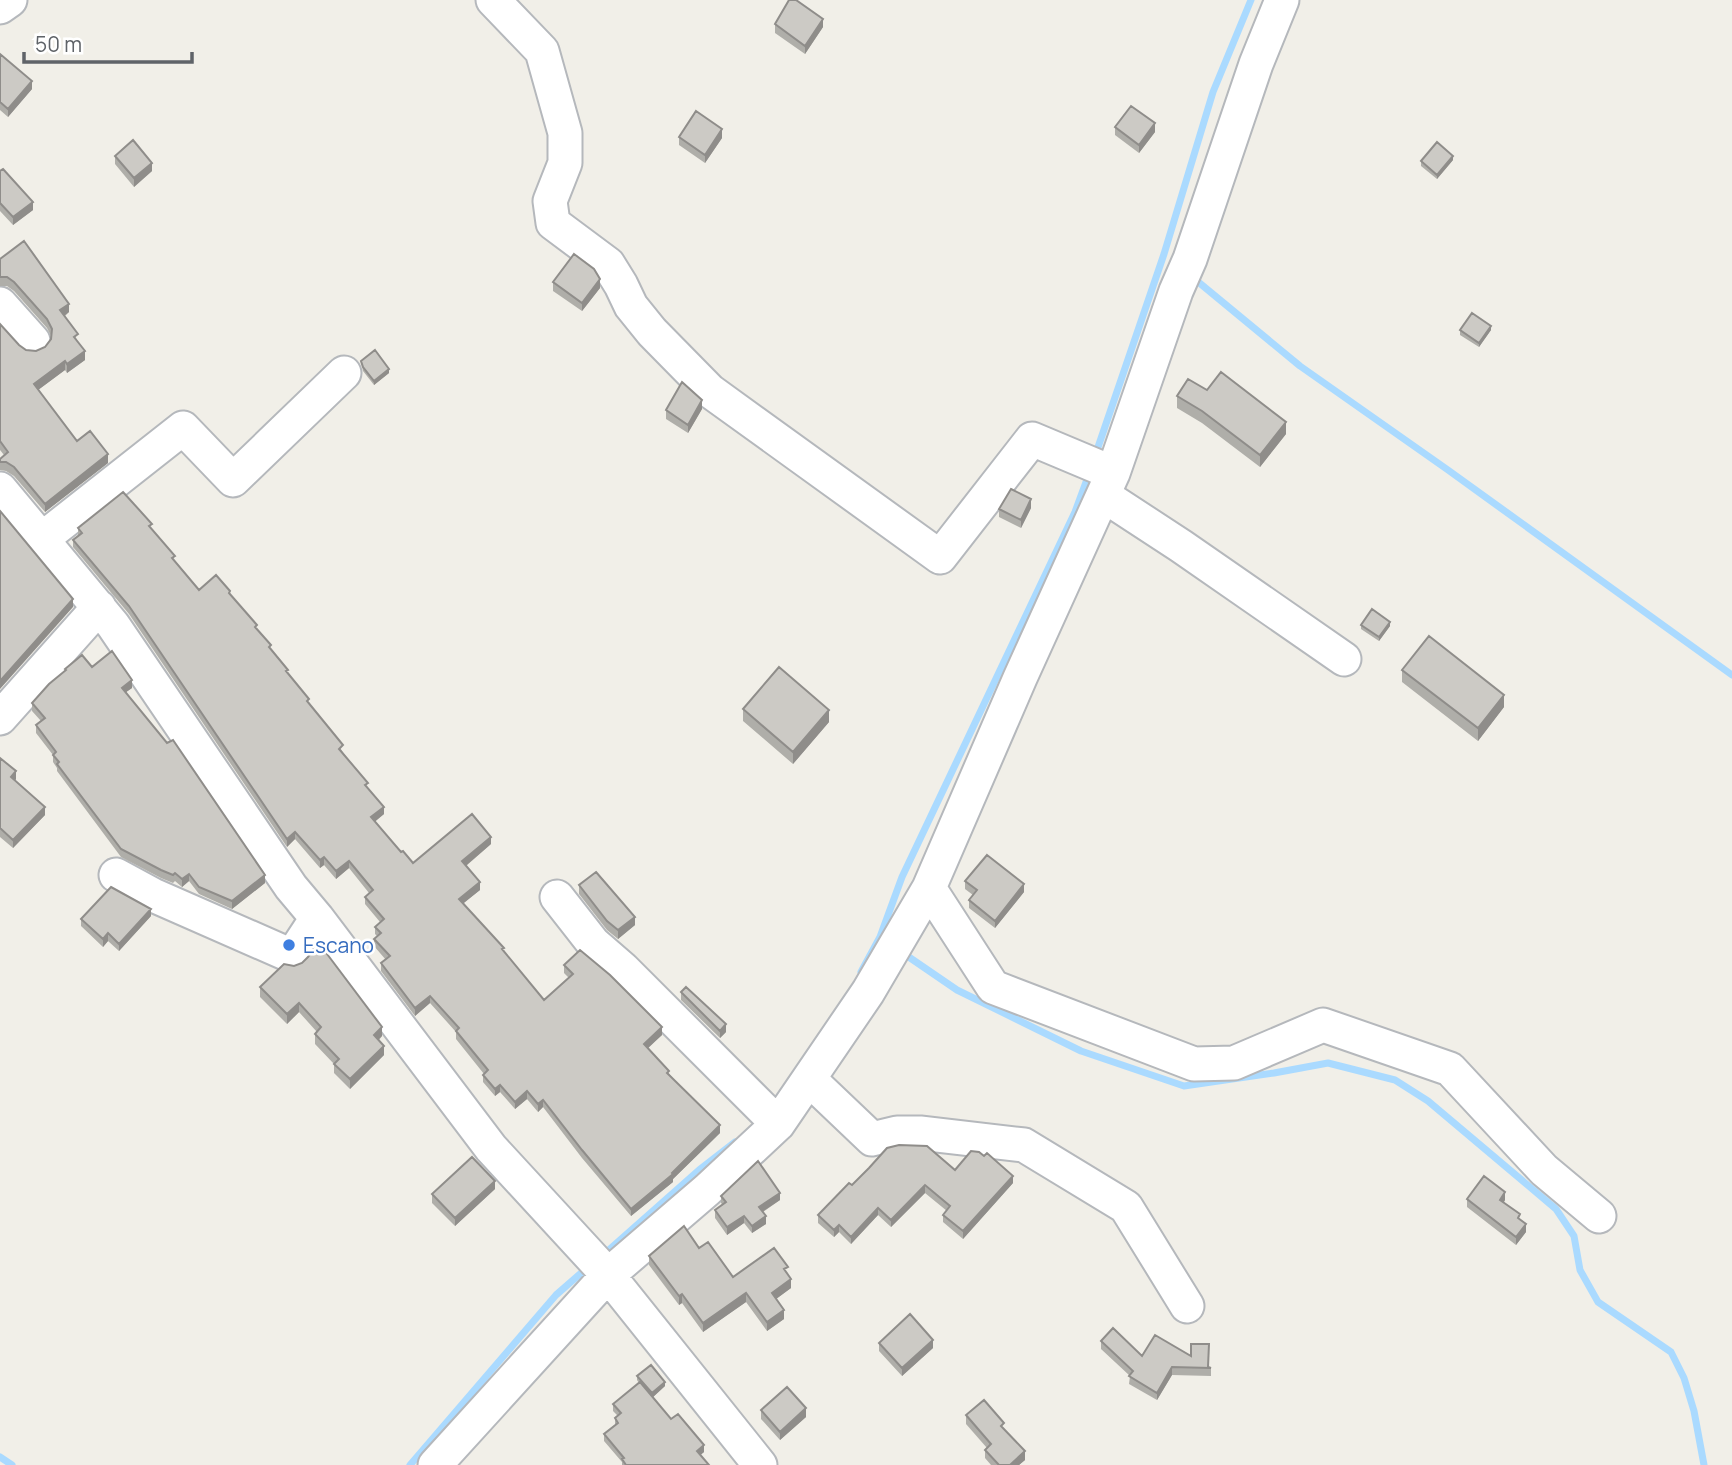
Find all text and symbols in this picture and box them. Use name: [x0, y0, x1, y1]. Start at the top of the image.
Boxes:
scale bar: [24, 21, 192, 65]
text: 50 m: [35, 30, 82, 58]
place label: Escano: [303, 931, 374, 959]
marker: Escano: [281, 937, 297, 953]

